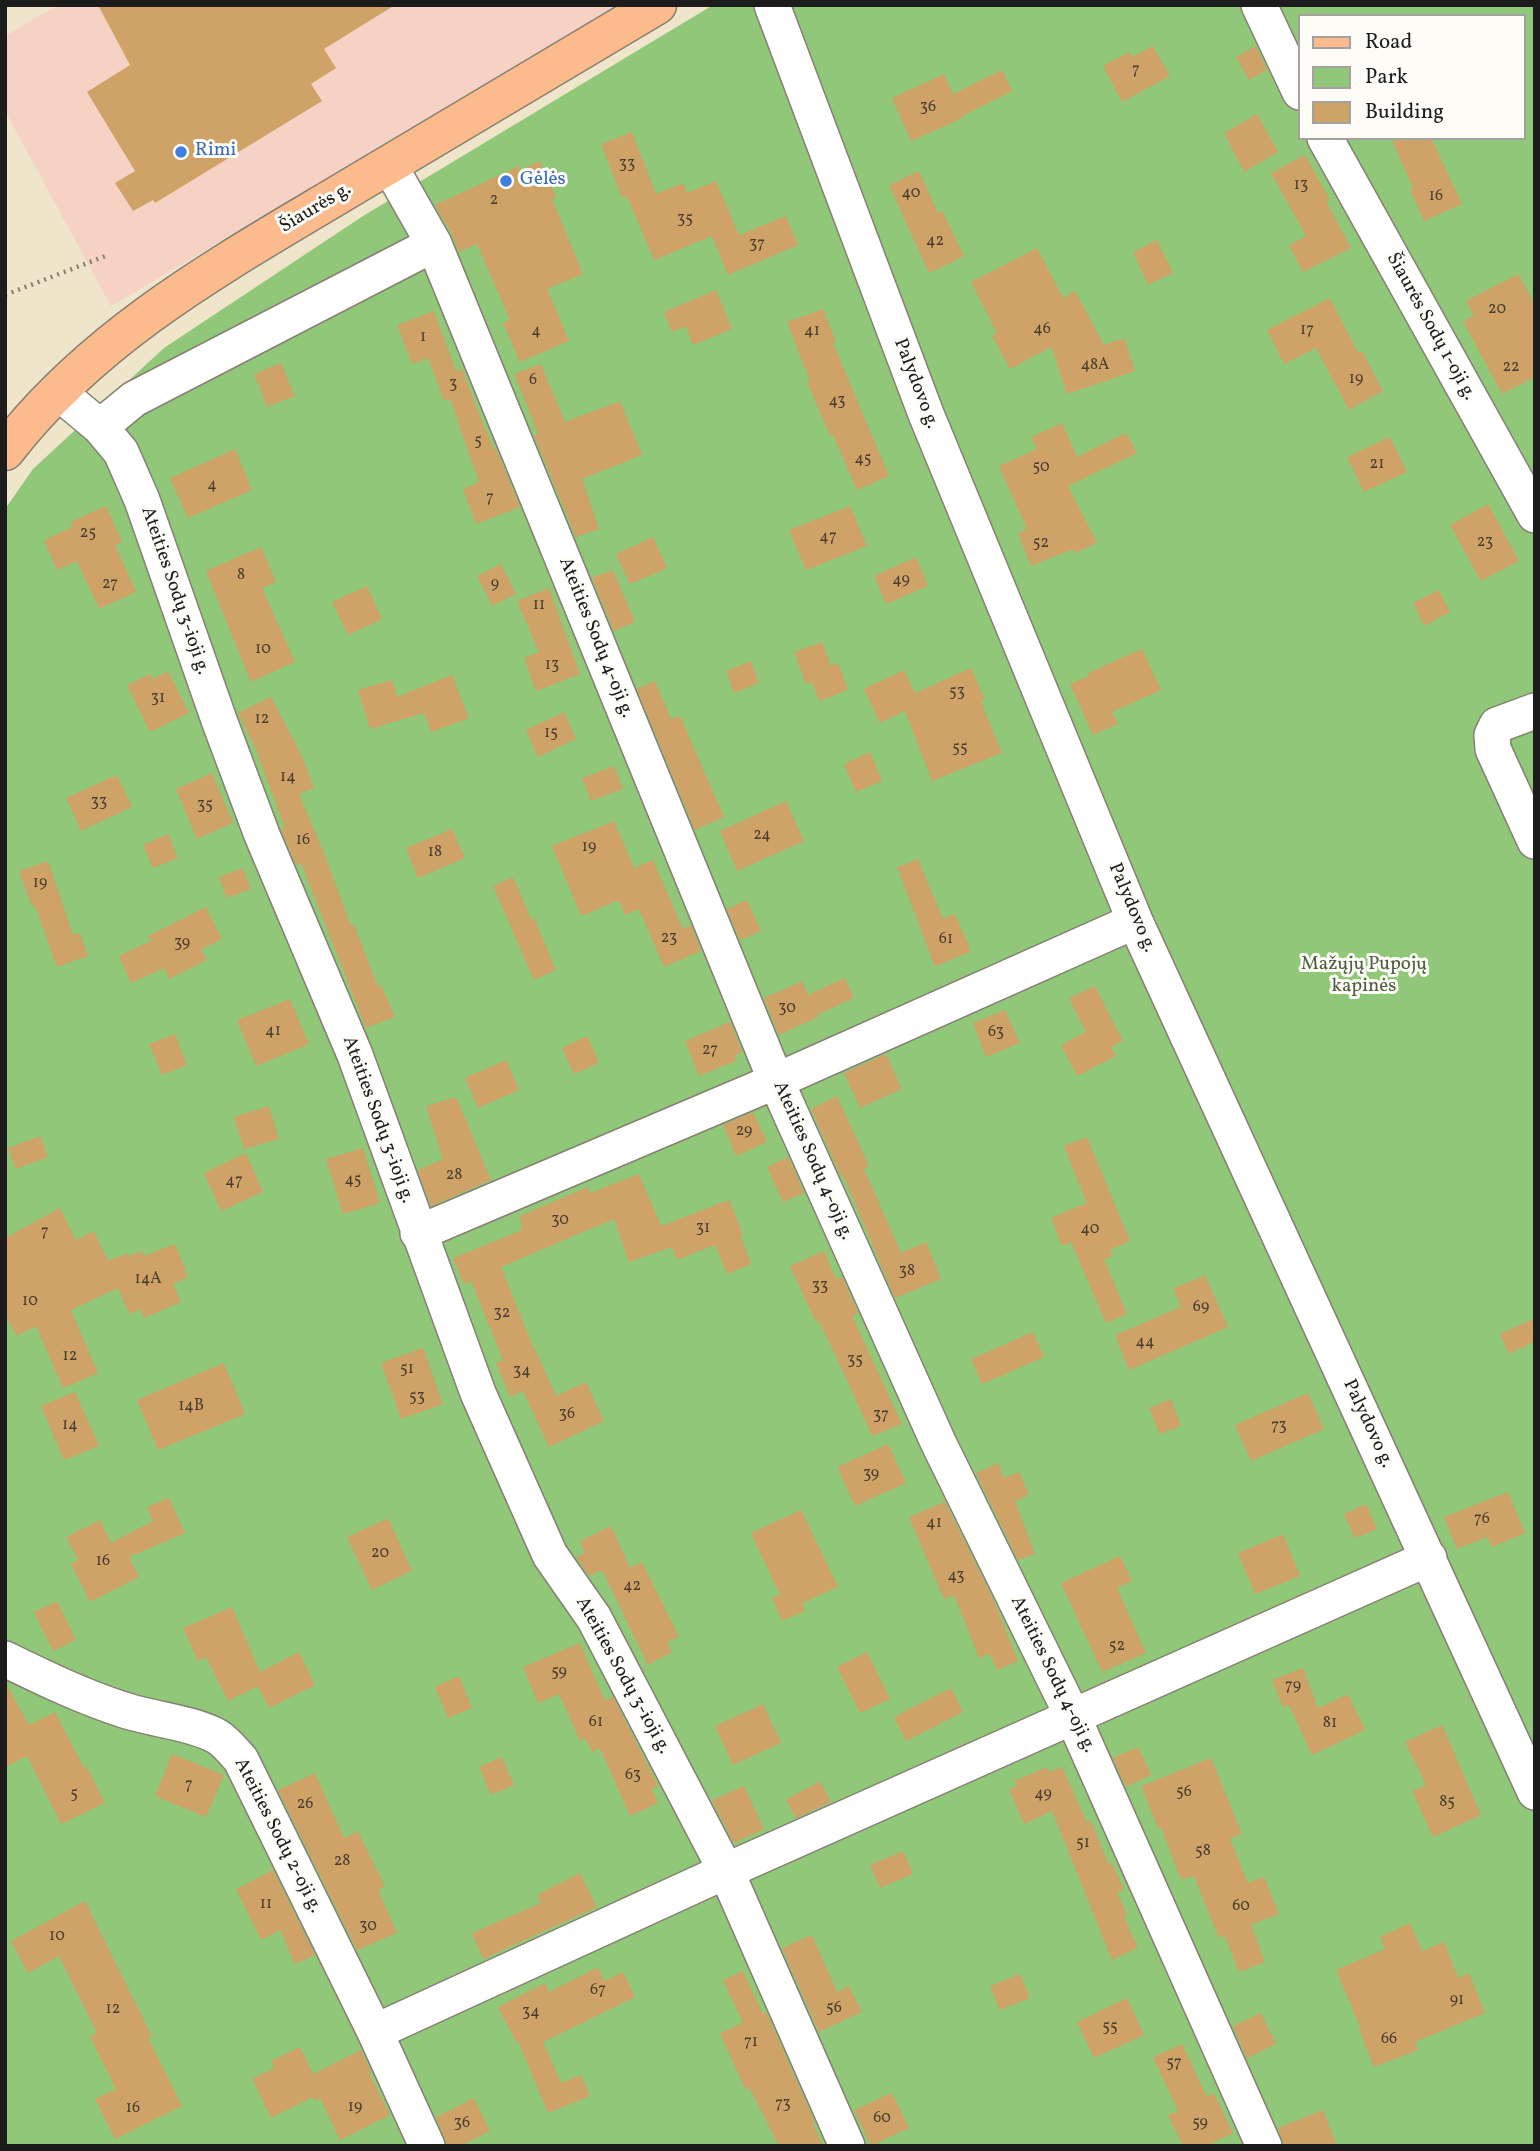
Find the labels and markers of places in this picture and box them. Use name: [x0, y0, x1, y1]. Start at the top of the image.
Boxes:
place label: Rimi: [195, 141, 236, 163]
marker: Rimi: [173, 144, 189, 160]
place label: Gėlės: [520, 170, 566, 192]
marker: Gėlės: [498, 173, 514, 189]

